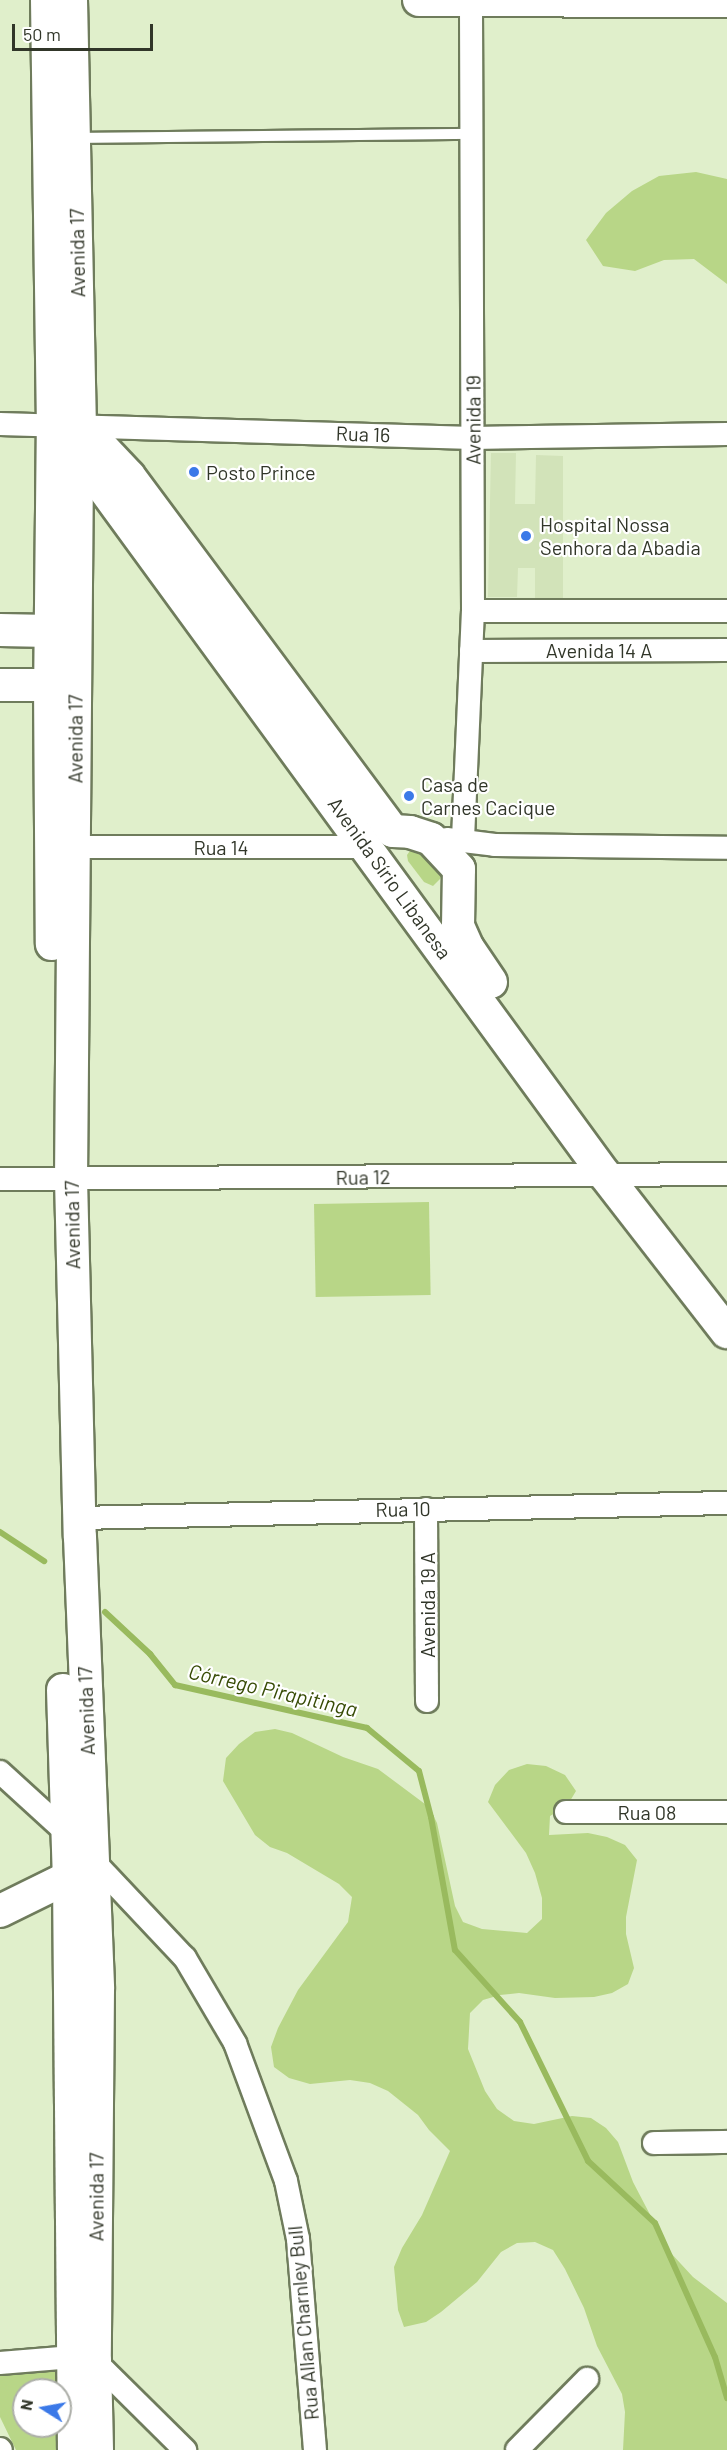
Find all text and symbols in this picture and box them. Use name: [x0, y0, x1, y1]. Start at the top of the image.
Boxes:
scale bar: [15, 12, 156, 50]
text: 50 m: [23, 23, 61, 45]
street label: Avenida 17: [64, 208, 90, 298]
street label: Avenida 19: [461, 375, 485, 465]
street label: Rua 16: [335, 421, 391, 447]
place label: Posto Prince: [206, 460, 316, 484]
marker: Posto Prince: [187, 465, 201, 479]
place label: Hospital Nossa Senhora da Abadia: [540, 512, 701, 559]
marker: Hospital Nossa Senhora da Abadia: [517, 527, 535, 545]
street label: Avenida 14 A: [546, 638, 652, 662]
street label: Avenida 17: [63, 695, 87, 783]
place label: Casa de Carnes Cacique: [421, 772, 555, 819]
marker: Casa de Carnes Cacique: [402, 789, 416, 803]
street label: Avenida Sírio Libanesa: [323, 792, 457, 964]
street label: Rua 14: [193, 835, 249, 859]
street label: Rua 12: [335, 1165, 391, 1189]
street label: Avenida 17: [59, 1180, 85, 1270]
street label: Rua 10: [375, 1497, 431, 1521]
street label: Avenida 19 A: [415, 1552, 439, 1658]
water label: Córrego Pirapitinga: [186, 1658, 360, 1722]
street label: Avenida 17: [72, 1666, 100, 1756]
street label: Rua 08: [618, 1800, 676, 1824]
street label: Avenida 17: [84, 2153, 108, 2241]
street label: Rua Allan Charnley Bull: [283, 2225, 323, 2421]
north arrow: [12, 2378, 72, 2438]
text: N: [15, 2398, 36, 2412]

